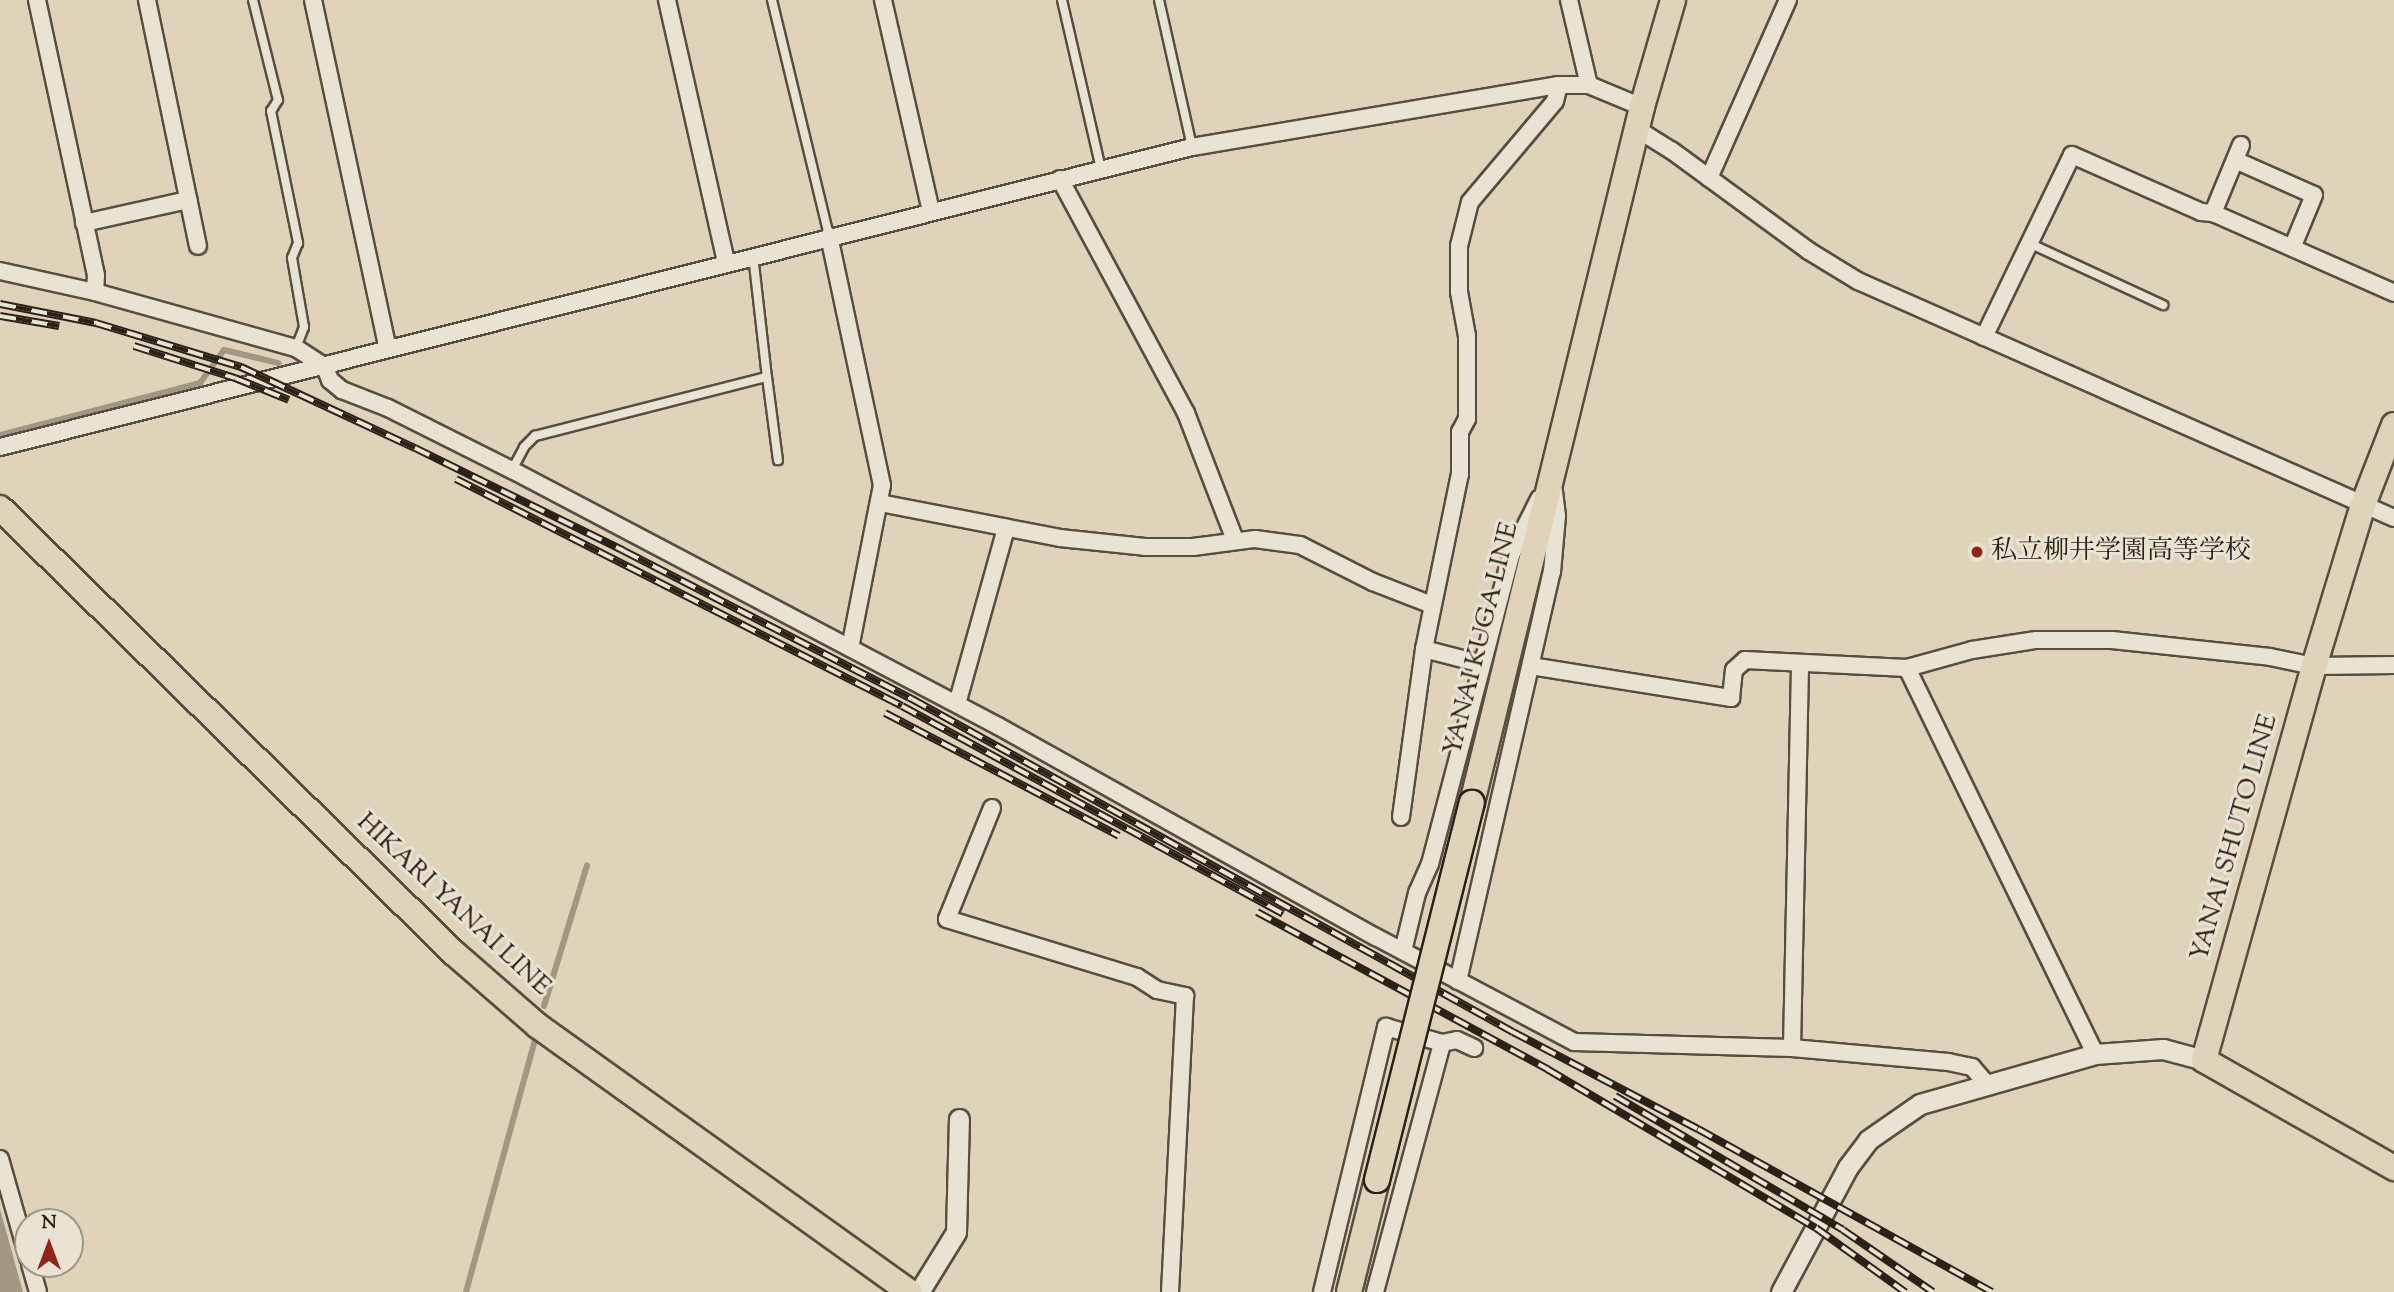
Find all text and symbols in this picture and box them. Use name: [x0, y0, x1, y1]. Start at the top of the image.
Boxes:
street label: YANAI KUGA LINE: [1438, 519, 1526, 759]
place label: 私立柳井学園高等学校: [1991, 536, 2251, 568]
marker: 私立柳井学園高等学校: [1969, 544, 1985, 560]
street label: YANAI SHUTO LINE: [2185, 711, 2285, 965]
street label: HIKARI YANAI LINE: [350, 807, 556, 1003]
north arrow: [14, 1208, 84, 1278]
text: N: [41, 1210, 57, 1237]

